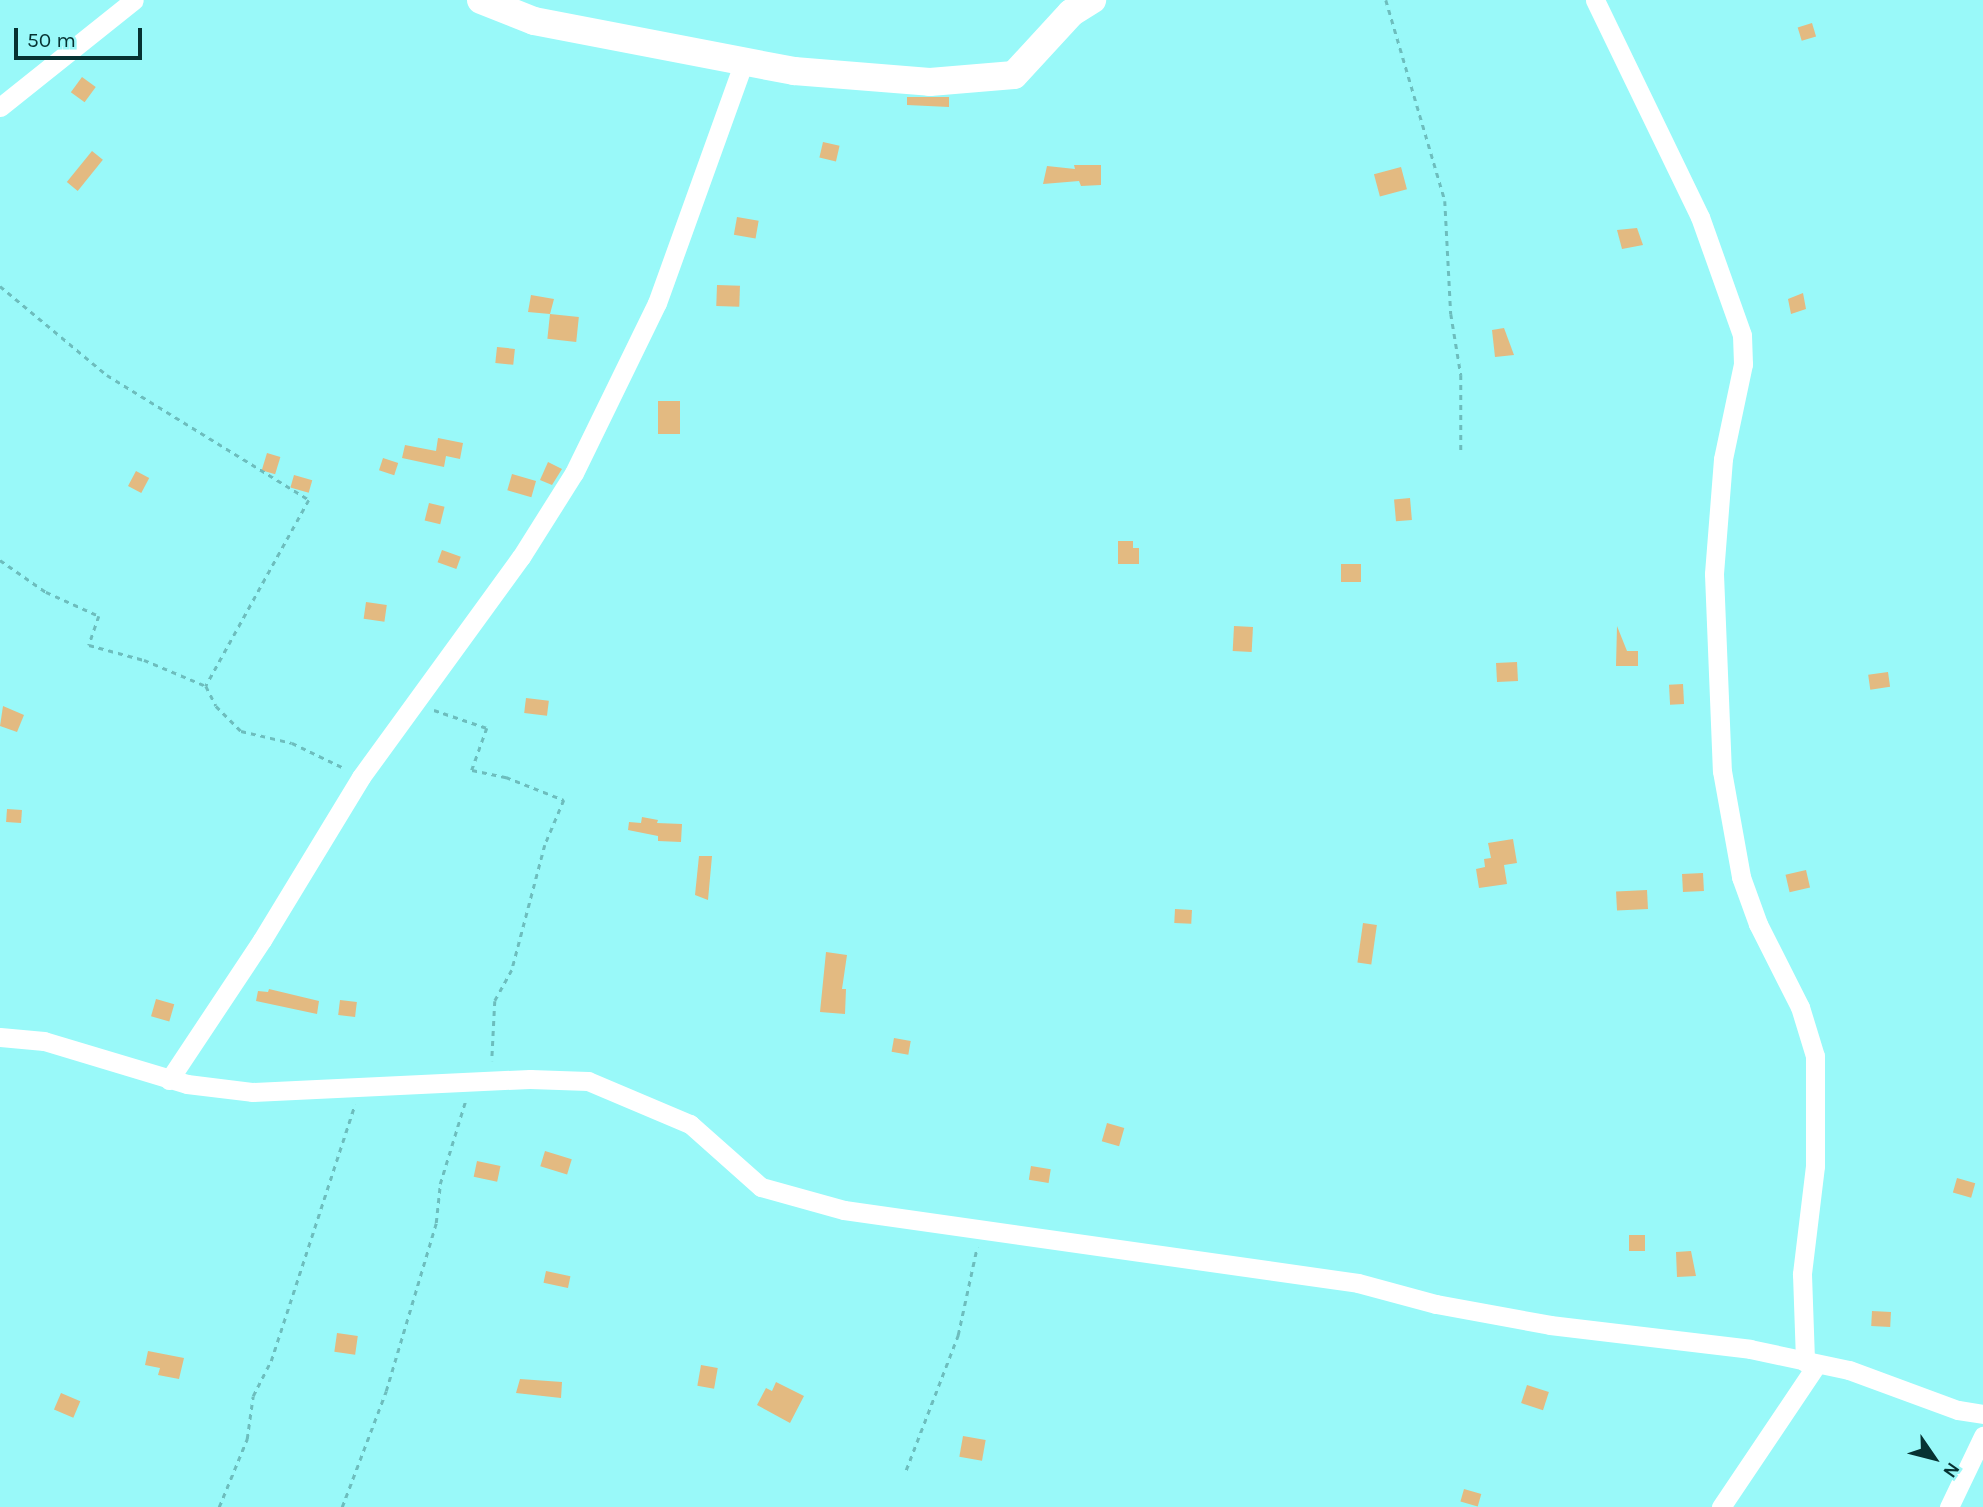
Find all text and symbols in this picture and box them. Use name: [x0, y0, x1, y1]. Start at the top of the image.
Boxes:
scale bar: [18, 14, 145, 58]
text: 50 m: [27, 28, 76, 52]
north arrow: [1899, 1423, 1969, 1493]
text: N: [1938, 1458, 1964, 1482]

